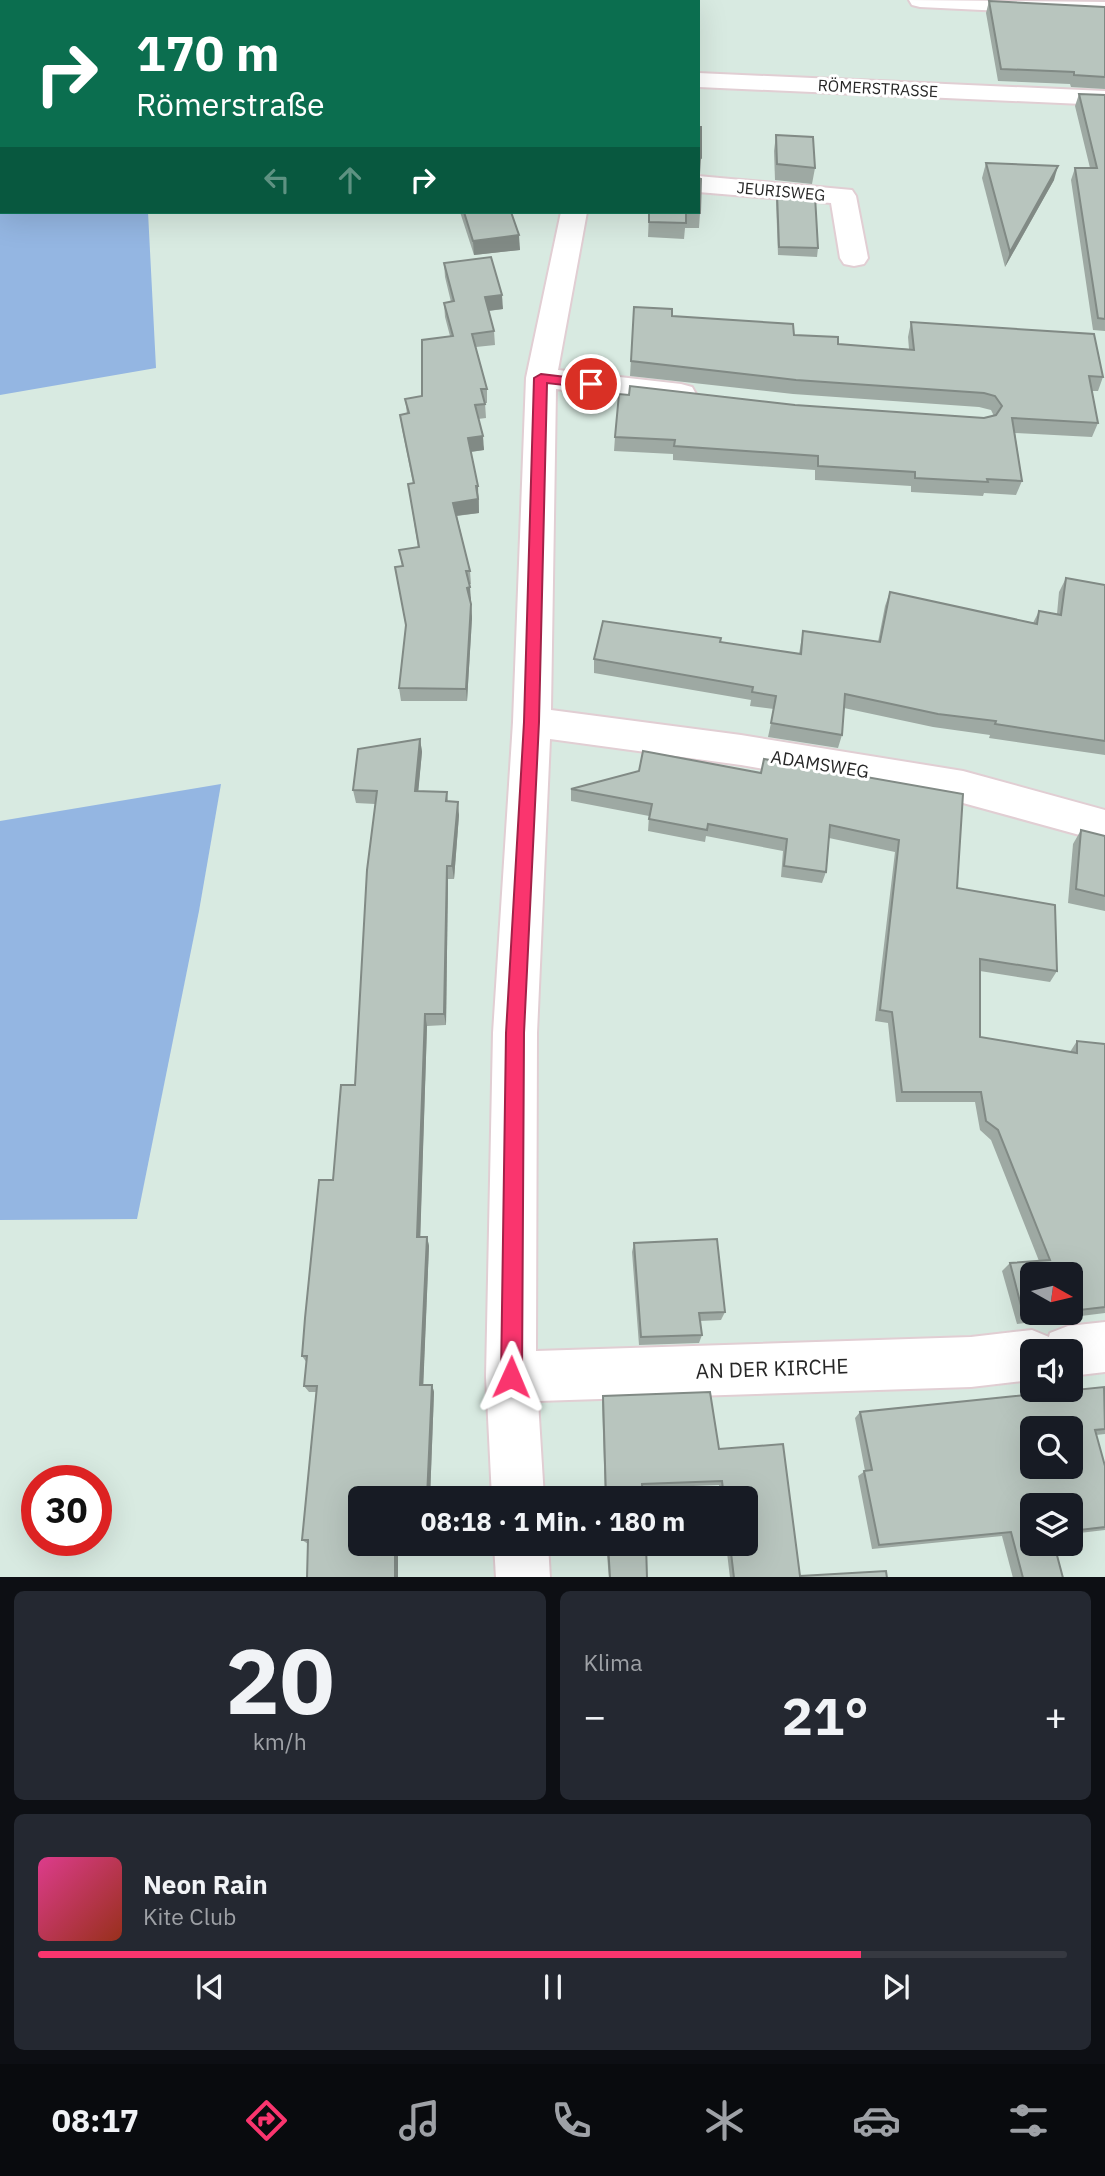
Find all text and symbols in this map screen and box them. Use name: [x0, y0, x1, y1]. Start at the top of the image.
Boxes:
text: 170 m: [136, 21, 280, 84]
icon: right: [21, 28, 112, 119]
street label: RÖMERSTRASSE: [817, 75, 939, 101]
text: Römerstraße: [136, 83, 325, 125]
icon: left: [258, 161, 296, 199]
icon: ahead: [331, 161, 369, 199]
icon: right: [404, 161, 442, 199]
street label: JEURISWEG: [736, 177, 826, 205]
pin: [561, 354, 621, 414]
icon: arrive: [572, 365, 610, 403]
street label: ADAMSWEG: [769, 745, 871, 783]
north arrow: [1020, 1262, 1083, 1325]
map controls: [1020, 1262, 1083, 1556]
button: sound: [1020, 1339, 1083, 1402]
position arrow: [474, 1340, 548, 1414]
street label: AN DER KIRCHE: [695, 1351, 849, 1385]
button: search: [1020, 1416, 1083, 1479]
speed limit sign: 30: [21, 1465, 112, 1556]
button: layers: [1020, 1493, 1083, 1556]
text: 08:18 · 1 Min. · 180 m: [421, 1504, 685, 1538]
text: 20: [225, 1621, 334, 1739]
text: Klima: [584, 1647, 642, 1677]
text: 21°: [782, 1682, 869, 1749]
text: −: [584, 1691, 606, 1740]
text: +: [1044, 1691, 1067, 1740]
text: km/h: [253, 1726, 307, 1756]
text: Neon Rain: [143, 1867, 268, 1901]
text: Kite Club: [143, 1901, 236, 1931]
icon: previous: [191, 1968, 229, 2006]
icon: pause: [534, 1968, 572, 2006]
icon: next: [877, 1968, 915, 2006]
icon: directions: [242, 2096, 291, 2145]
icon: music: [395, 2096, 444, 2145]
icon: phone: [547, 2096, 596, 2145]
icon: climate: [700, 2096, 749, 2145]
icon: car: [852, 2096, 901, 2145]
icon: filters: [1004, 2096, 1053, 2145]
text: 08:17: [52, 2099, 139, 2141]

